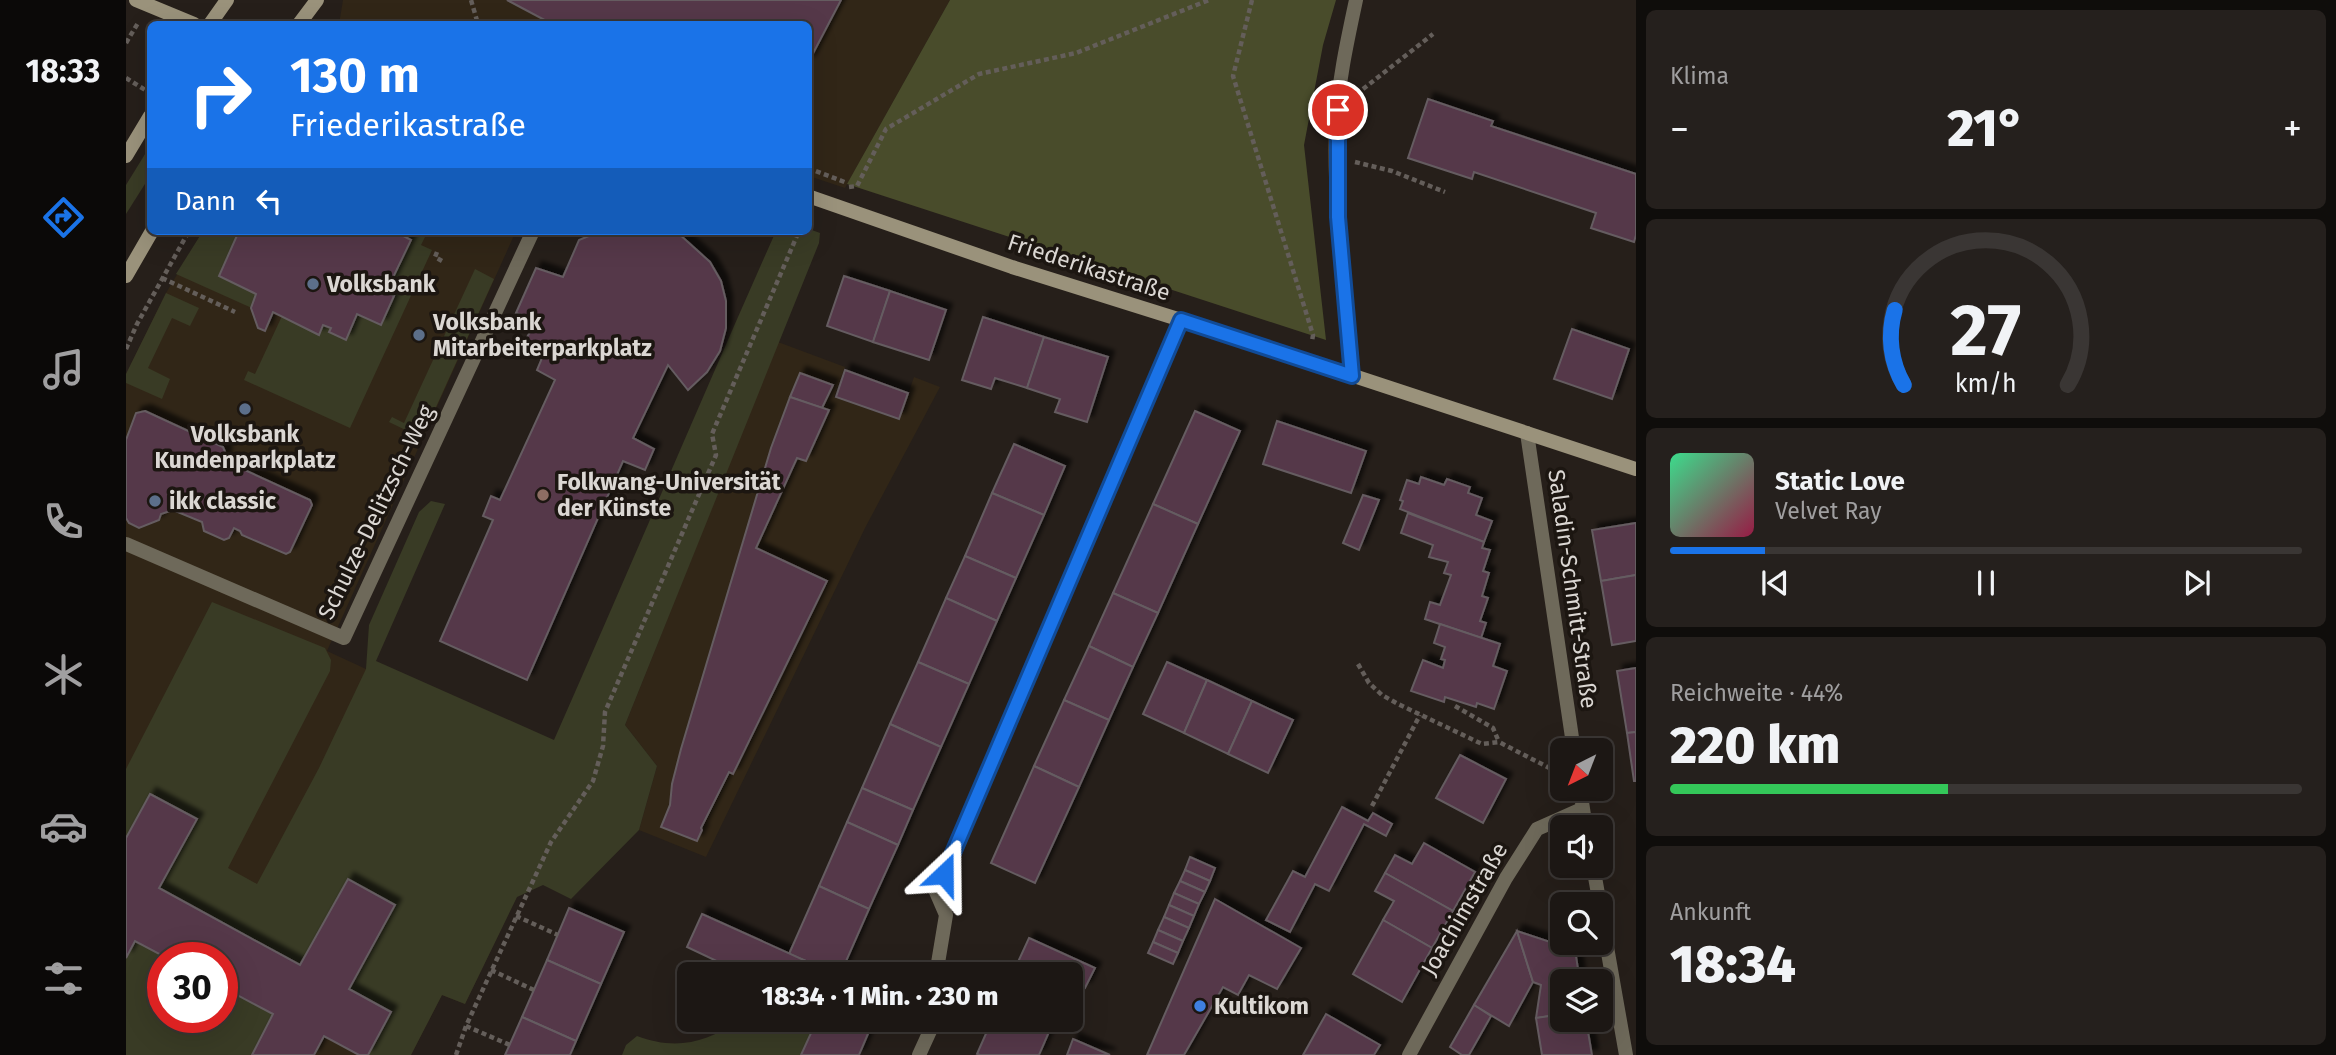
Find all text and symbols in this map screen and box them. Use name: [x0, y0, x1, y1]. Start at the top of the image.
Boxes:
text: 130 m: [290, 46, 420, 105]
icon: right: [175, 49, 266, 140]
text: 18:33: [26, 52, 100, 90]
text: Klima: [1670, 62, 1729, 90]
pin: [1308, 80, 1368, 140]
icon: arrive: [1319, 91, 1357, 129]
text: 21°: [1947, 97, 2025, 160]
text: Friederikastraße: [290, 106, 526, 144]
text: −: [1670, 106, 1689, 152]
text: +: [2283, 106, 2302, 152]
icon: left: [250, 182, 288, 220]
text: Dann: [175, 186, 236, 217]
icon: directions: [39, 193, 88, 242]
street label: Friederikastraße: [1004, 227, 1174, 307]
place label: Volksbank: [326, 270, 436, 298]
marker: Volksbank: [305, 276, 321, 292]
text: 27: [1951, 287, 2021, 374]
place label: Volksbank Mitarbeiterparkplatz: [432, 308, 652, 362]
marker: Volksbank Mitarbeiterparkplatz: [411, 327, 427, 343]
icon: music: [39, 345, 88, 394]
text: km/h: [1955, 368, 2017, 398]
street label: Schulze-Delitzsch-Weg: [312, 400, 440, 624]
marker: Volksbank Kundenparkplatz: [237, 401, 253, 417]
place label: Volksbank Kundenparkplatz: [155, 420, 336, 474]
text: Static Love: [1775, 466, 1905, 497]
place label: Folkwang-Universität der Künste: [557, 468, 782, 522]
street label: Saladin-Schmitt-Straße: [1542, 468, 1604, 710]
place label: ikk classic: [169, 487, 276, 515]
marker: Folkwang-Universität der Künste: [535, 487, 551, 503]
marker: ikk classic: [147, 493, 163, 509]
icon: phone: [39, 497, 88, 546]
text: Velvet Ray: [1775, 497, 1882, 525]
icon: previous: [1756, 564, 1794, 602]
icon: pause: [1967, 564, 2005, 602]
icon: next: [2178, 564, 2216, 602]
icon: climate: [39, 650, 88, 699]
text: Reichweite · 44%: [1670, 679, 1843, 707]
text: 220 km: [1670, 714, 1840, 777]
north arrow: [1550, 738, 1614, 802]
map controls: [1550, 738, 1613, 1032]
icon: car: [39, 802, 88, 851]
button: sound: [1550, 815, 1613, 878]
position arrow: [907, 837, 981, 911]
street label: Joachimstraße: [1415, 837, 1513, 981]
button: search: [1550, 892, 1613, 955]
text: Ankunft: [1670, 898, 1751, 926]
text: 18:34: [1670, 933, 1796, 996]
speed limit sign: 30: [147, 942, 238, 1033]
icon: filters: [39, 954, 88, 1003]
button: layers: [1550, 969, 1613, 1032]
text: 18:34 · 1 Min. · 230 m: [762, 981, 998, 1012]
place label: Kultikom: [1214, 992, 1309, 1020]
marker: Kultikom: [1192, 998, 1208, 1014]

